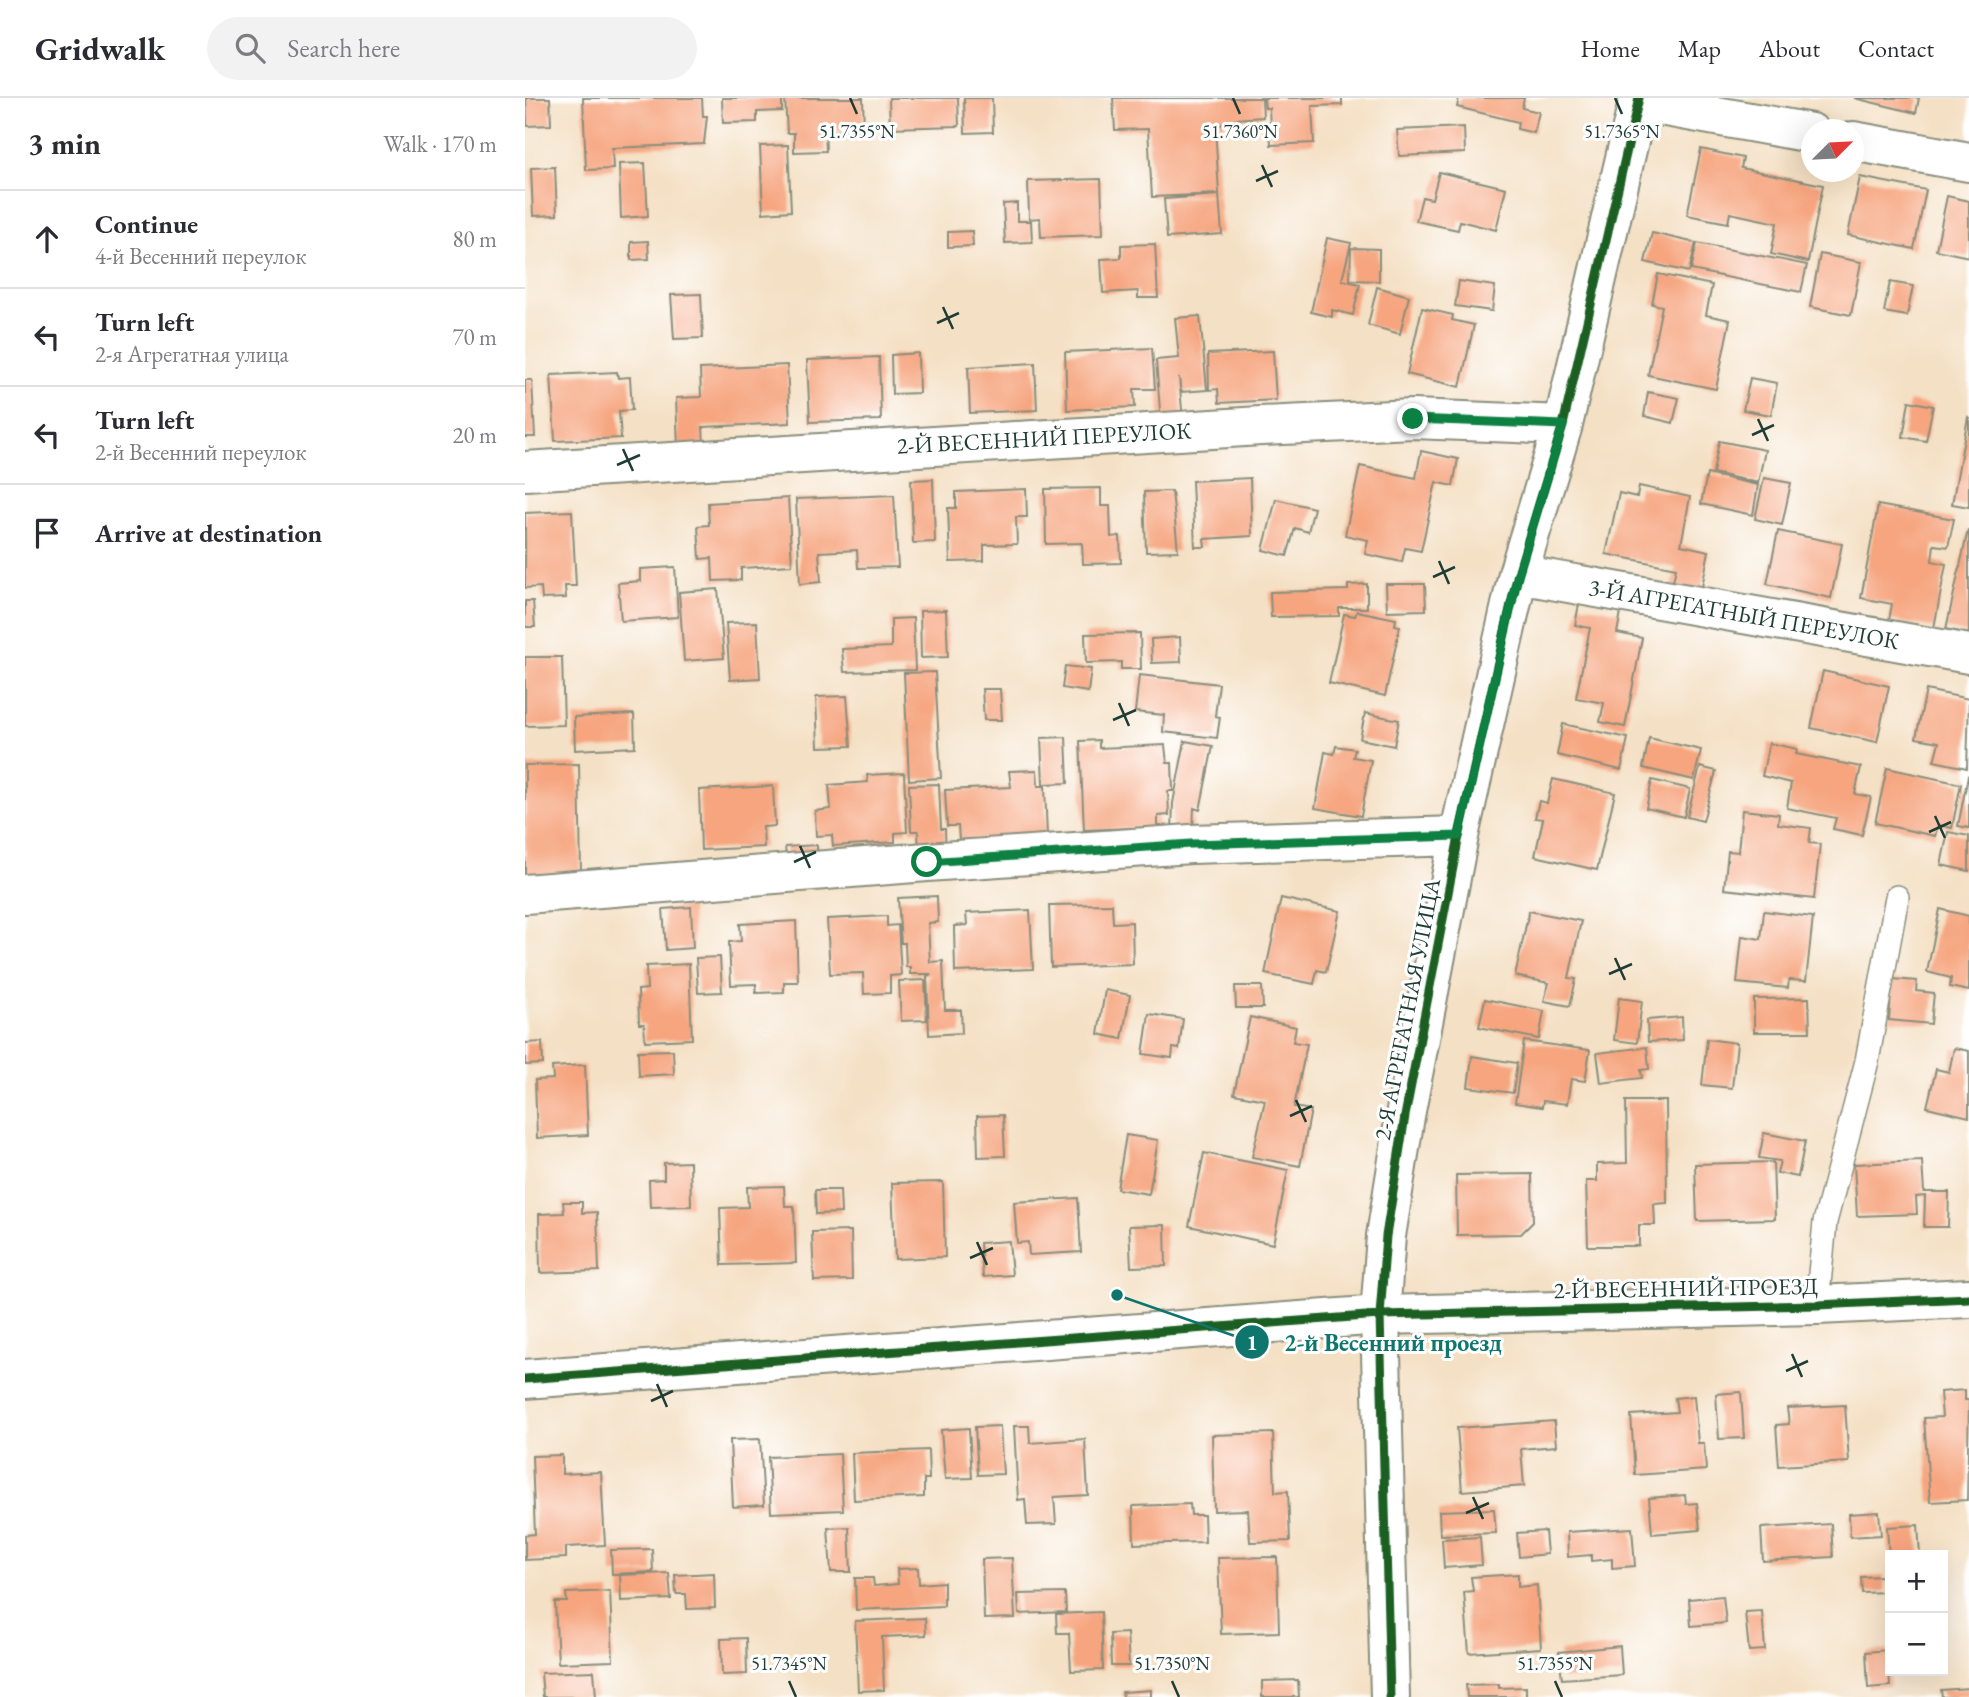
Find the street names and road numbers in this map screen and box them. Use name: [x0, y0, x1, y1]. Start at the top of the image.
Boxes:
street label: 2-Й ВЕСЕННИЙ ПЕРЕУЛОК: [896, 415, 1193, 461]
street label: 3-Й АГРЕГАТНЫЙ ПЕРЕУЛОК: [1586, 572, 1902, 656]
street label: 2-Я АГРЕГАТНАЯ УЛИЦА: [1367, 874, 1447, 1142]
street label: 2-Й ВЕСЕННИЙ ПРОЕЗД: [1553, 1271, 1819, 1305]

